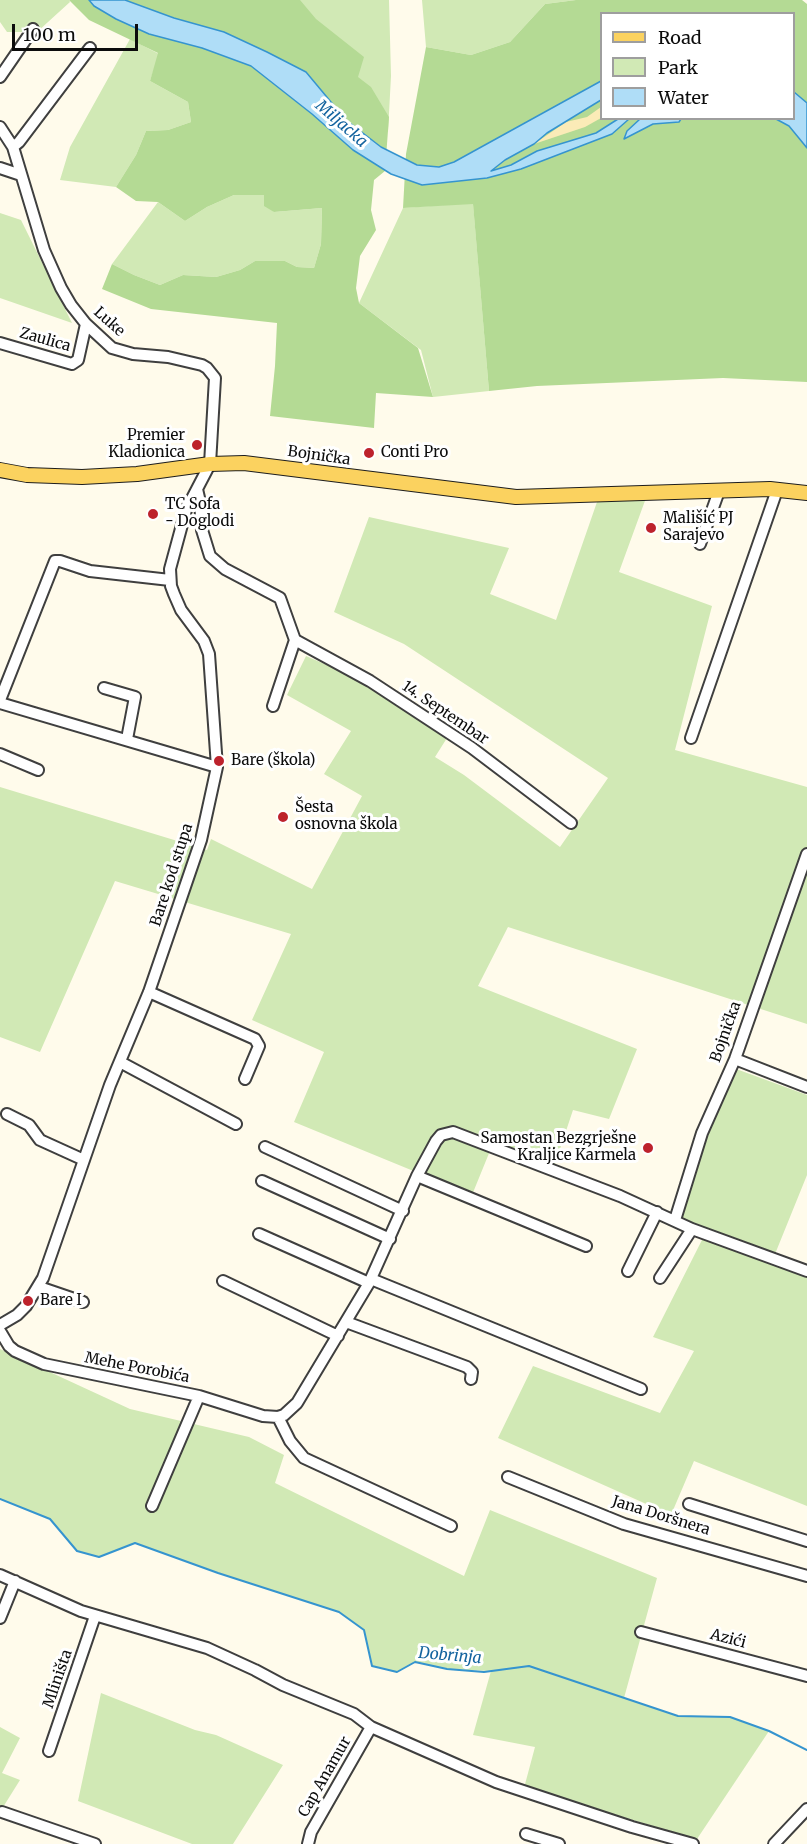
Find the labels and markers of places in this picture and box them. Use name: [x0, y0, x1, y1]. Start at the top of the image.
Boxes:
place label: Premier Kladionica: [108, 427, 185, 462]
marker: Premier Kladionica: [190, 438, 204, 452]
place label: Conti Pro: [381, 444, 448, 462]
marker: Conti Pro: [362, 446, 376, 460]
place label: TC Sofa - Doglodi: [165, 496, 234, 531]
marker: TC Sofa - Doglodi: [146, 507, 160, 521]
place label: Mališić PJ Sarajevo: [663, 510, 734, 545]
marker: Mališić PJ Sarajevo: [644, 521, 658, 535]
place label: Bare (škola): [231, 752, 316, 770]
marker: Bare (škola): [212, 754, 226, 768]
place label: Šesta osnovna škola: [295, 799, 398, 834]
marker: Šesta osnovna škola: [276, 810, 290, 824]
place label: Samostan Bezgrješne Kraljice Karmela: [481, 1130, 636, 1165]
marker: Samostan Bezgrješne Kraljice Karmela: [641, 1141, 655, 1155]
place label: Bare I: [40, 1292, 82, 1310]
marker: Bare I: [21, 1294, 35, 1308]

